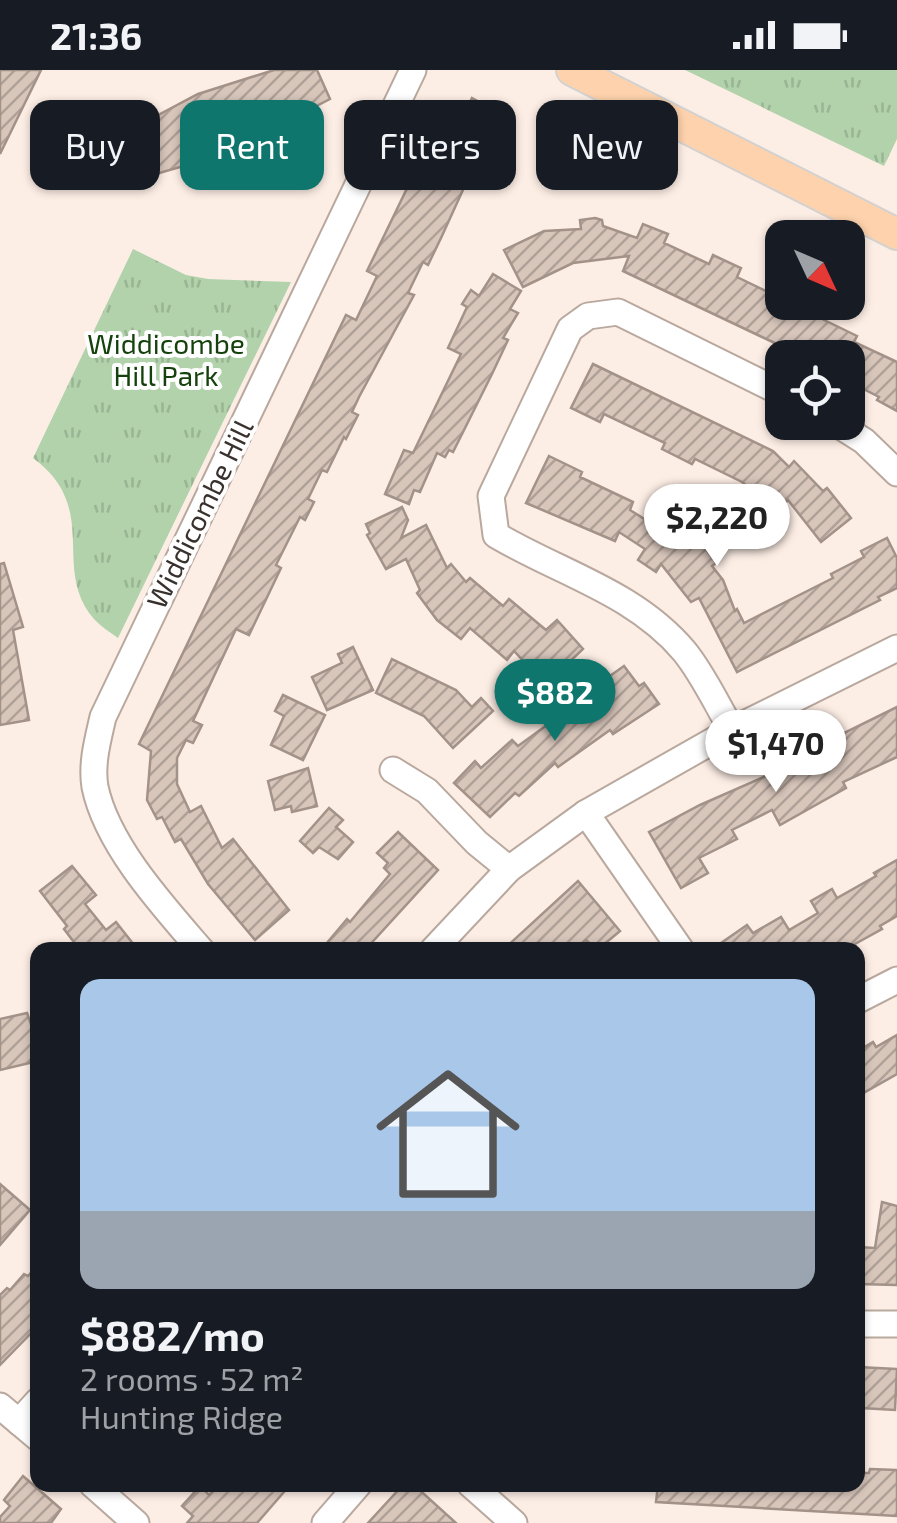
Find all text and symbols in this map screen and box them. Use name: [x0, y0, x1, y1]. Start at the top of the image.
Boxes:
text: 21:36: [50, 12, 142, 58]
chip: Buy: [30, 100, 160, 190]
chip: Rent: [180, 100, 324, 190]
chip: Filters: [344, 100, 516, 190]
chip: New: [536, 100, 678, 190]
north arrow: [765, 220, 865, 320]
map controls: [765, 220, 865, 440]
park label: Widdicombe Hill Park: [87, 326, 245, 392]
button: locate: [765, 340, 865, 440]
street label: Widdicombe Hill: [139, 413, 260, 614]
pin: $2,220: [636, 484, 798, 569]
text: $2,220: [666, 497, 768, 535]
pin: $882: [496, 659, 614, 744]
text: $882: [516, 672, 594, 710]
pin: $1,470: [695, 710, 857, 795]
text: $1,470: [727, 723, 825, 761]
icon: home: [358, 1044, 538, 1224]
text: $882/mo: [80, 1309, 265, 1359]
text: 2 rooms · 52 m²: [80, 1359, 304, 1397]
text: Hunting Ridge: [80, 1397, 283, 1435]

